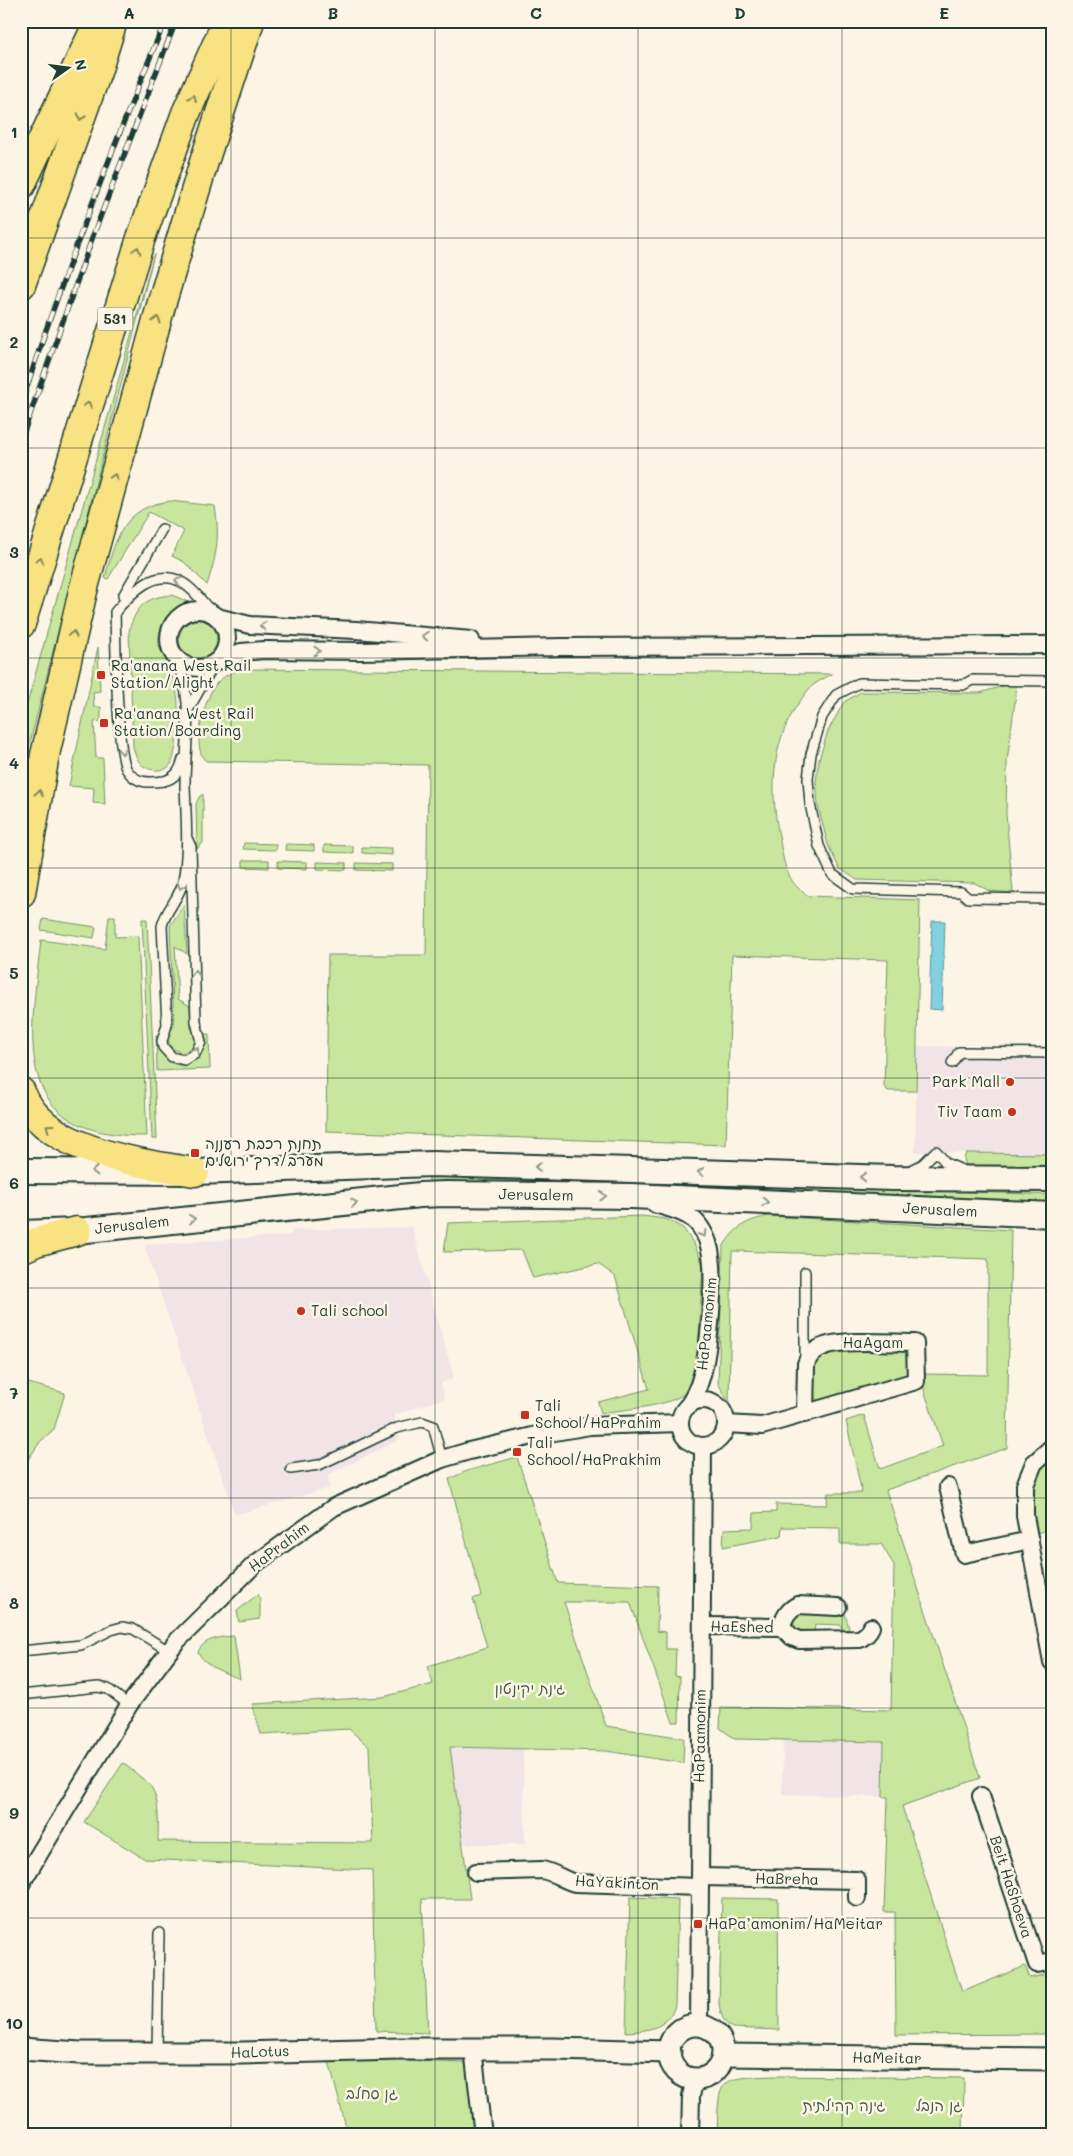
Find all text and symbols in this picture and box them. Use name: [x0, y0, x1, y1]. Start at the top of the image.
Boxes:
text: A: [123, 2, 135, 23]
text: B: [328, 2, 338, 23]
text: C: [530, 2, 542, 23]
text: D: [734, 2, 746, 23]
text: E: [939, 2, 949, 23]
north arrow: [42, 42, 92, 92]
text: N: [71, 57, 92, 72]
one-way arrow: [187, 94, 198, 103]
one-way arrow: [77, 113, 87, 121]
text: 1: [10, 121, 18, 142]
one-way arrow: [132, 246, 142, 255]
road number: 531: [98, 308, 132, 330]
one-way arrow: [151, 316, 162, 325]
text: 2: [10, 331, 19, 352]
one-way arrow: [82, 401, 92, 409]
one-way arrow: [108, 473, 119, 481]
text: 3: [9, 541, 19, 562]
one-way arrow: [35, 557, 45, 565]
one-way arrow: [174, 577, 183, 588]
one-way arrow: [259, 621, 267, 632]
one-way arrow: [67, 630, 78, 639]
one-way arrow: [421, 631, 429, 642]
one-way arrow: [314, 646, 321, 656]
place label: Ra'anana West Rail Station/Alight: [111, 655, 251, 692]
marker: Ra'anana West Rail Station/Alight: [95, 669, 107, 681]
place label: Ra'anana West Rail Station/Boarding: [114, 703, 254, 740]
marker: Ra'anana West Rail Station/Boarding: [98, 717, 110, 729]
one-way arrow: [116, 747, 127, 755]
text: 4: [9, 752, 19, 773]
one-way arrow: [33, 789, 43, 797]
one-way arrow: [177, 882, 187, 890]
text: 5: [9, 962, 19, 983]
one-way arrow: [189, 969, 200, 977]
one-way arrow: [189, 1046, 199, 1055]
place label: Park Mall: [932, 1071, 1000, 1091]
marker: Park Mall: [1004, 1076, 1016, 1088]
place label: Tiv Taam: [937, 1101, 1002, 1121]
marker: Tiv Taam: [1006, 1106, 1018, 1118]
one-way arrow: [46, 1123, 55, 1133]
place label: תחנת רכבת רעננה מערב/דרך ירושלים: [205, 1133, 324, 1170]
marker: תחנת רכבת רעננה מערב/דרך ירושלים: [189, 1147, 201, 1159]
one-way arrow: [534, 1161, 542, 1172]
one-way arrow: [91, 1166, 98, 1176]
one-way arrow: [696, 1166, 704, 1177]
one-way arrow: [859, 1171, 867, 1182]
text: 6: [9, 1172, 19, 1193]
street label: Jerusalem: [498, 1183, 574, 1205]
one-way arrow: [600, 1191, 607, 1201]
one-way arrow: [762, 1197, 770, 1208]
street label: Jerusalem: [902, 1197, 978, 1221]
one-way arrow: [350, 1198, 358, 1209]
street label: Jerusalem: [94, 1210, 170, 1238]
one-way arrow: [188, 1214, 196, 1225]
one-way arrow: [697, 1228, 707, 1237]
street label: HaPaamonim: [691, 1276, 721, 1371]
place label: Tali school: [311, 1300, 388, 1320]
marker: Tali school: [295, 1305, 307, 1317]
street label: HaAgam: [843, 1332, 903, 1352]
text: 7: [10, 1382, 19, 1403]
place label: Tali School/HaPrahim: [535, 1395, 661, 1432]
marker: Tali School/HaPrahim: [519, 1409, 531, 1421]
place label: Tali School/HaPrakhim: [527, 1432, 661, 1469]
marker: Tali School/HaPrakhim: [511, 1446, 523, 1458]
street label: HaPrahim: [244, 1517, 313, 1576]
text: 8: [9, 1592, 19, 1613]
street label: HaEshed: [710, 1615, 774, 1637]
park label: גינת יקינטון: [495, 1678, 565, 1699]
street label: HaPaamonim: [688, 1689, 710, 1783]
text: 9: [9, 1802, 19, 1823]
street label: Beit HaShoeva: [986, 1833, 1038, 1941]
street label: HaBreha: [755, 1867, 819, 1889]
street label: HaYakinton: [575, 1870, 659, 1894]
place label: HaPa’amonim/HaMeitar: [708, 1913, 883, 1933]
marker: HaPa’amonim/HaMeitar: [692, 1918, 704, 1930]
text: 10: [5, 2012, 23, 2033]
street label: HaLotus: [230, 2040, 290, 2062]
street label: HaMeitar: [852, 2046, 922, 2068]
park label: גן סחלב: [346, 2083, 398, 2103]
park label: גינה קהילתית: [803, 2095, 885, 2115]
park label: גן הנבל: [915, 2095, 963, 2115]

